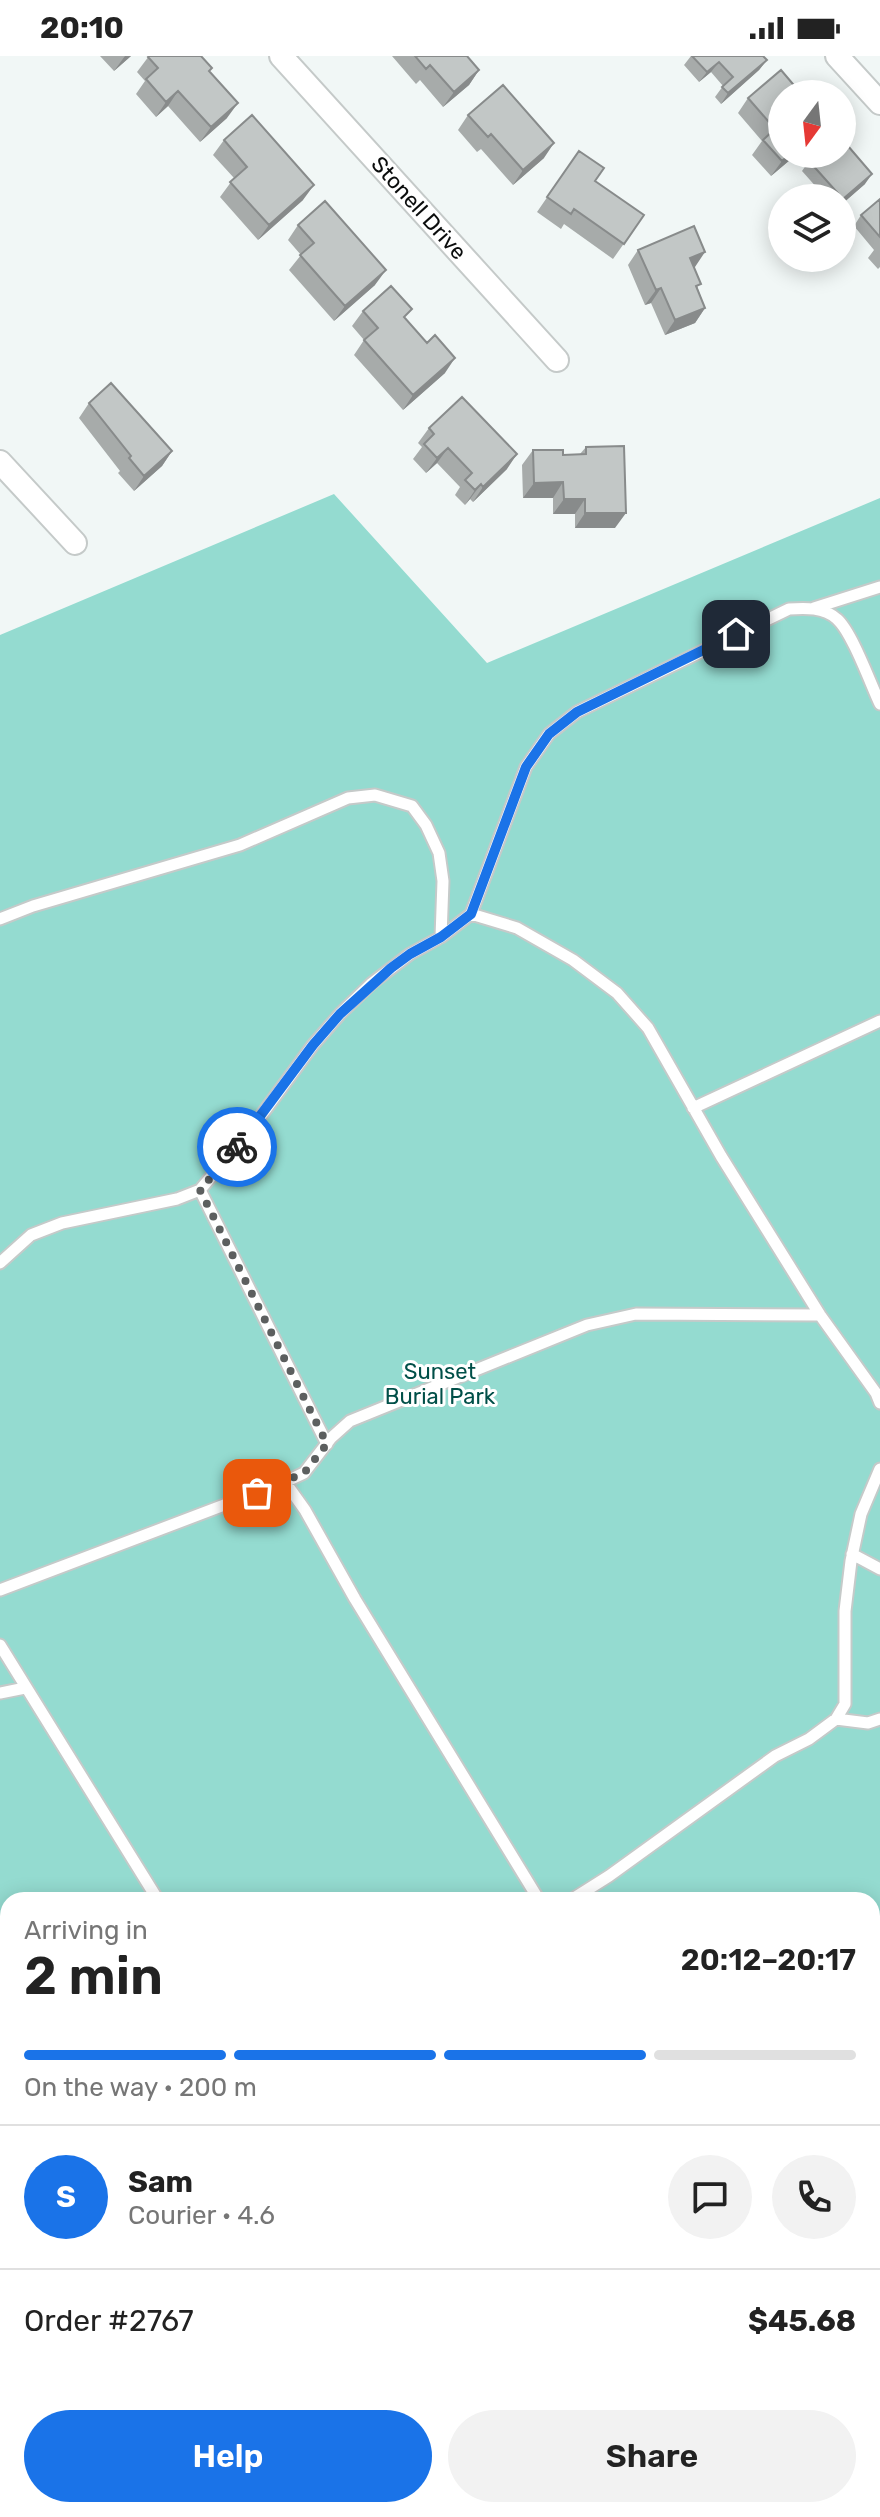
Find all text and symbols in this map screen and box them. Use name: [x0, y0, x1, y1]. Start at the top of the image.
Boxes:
text: 20:10: [40, 10, 124, 46]
north arrow: [768, 80, 856, 168]
map controls: [768, 80, 856, 272]
street label: Stonell Drive: [366, 151, 472, 265]
button: layers: [768, 184, 856, 272]
pin: [702, 600, 770, 668]
icon: home: [714, 612, 758, 656]
courier: [197, 1107, 277, 1187]
icon: bike: [215, 1125, 259, 1169]
park label: Sunset Burial Park: [385, 1358, 496, 1410]
pin: [223, 1459, 291, 1527]
icon: bag: [235, 1471, 279, 1515]
text: Arriving in: [24, 1915, 148, 1946]
text: 20:12–20:17: [681, 1942, 856, 1978]
text: 2 min: [24, 1945, 163, 2007]
text: On the way · 200 m: [24, 2072, 257, 2103]
button: chat: [668, 2155, 752, 2239]
button: phone: [772, 2155, 856, 2239]
text: Sam: [128, 2164, 193, 2200]
text: S: [56, 2179, 76, 2215]
text: Courier · 4.6: [128, 2200, 275, 2231]
text: Order #2767: [24, 2303, 194, 2339]
text: $45.68: [748, 2303, 856, 2339]
button: Help: [24, 2410, 432, 2502]
button: Share: [448, 2410, 856, 2502]

